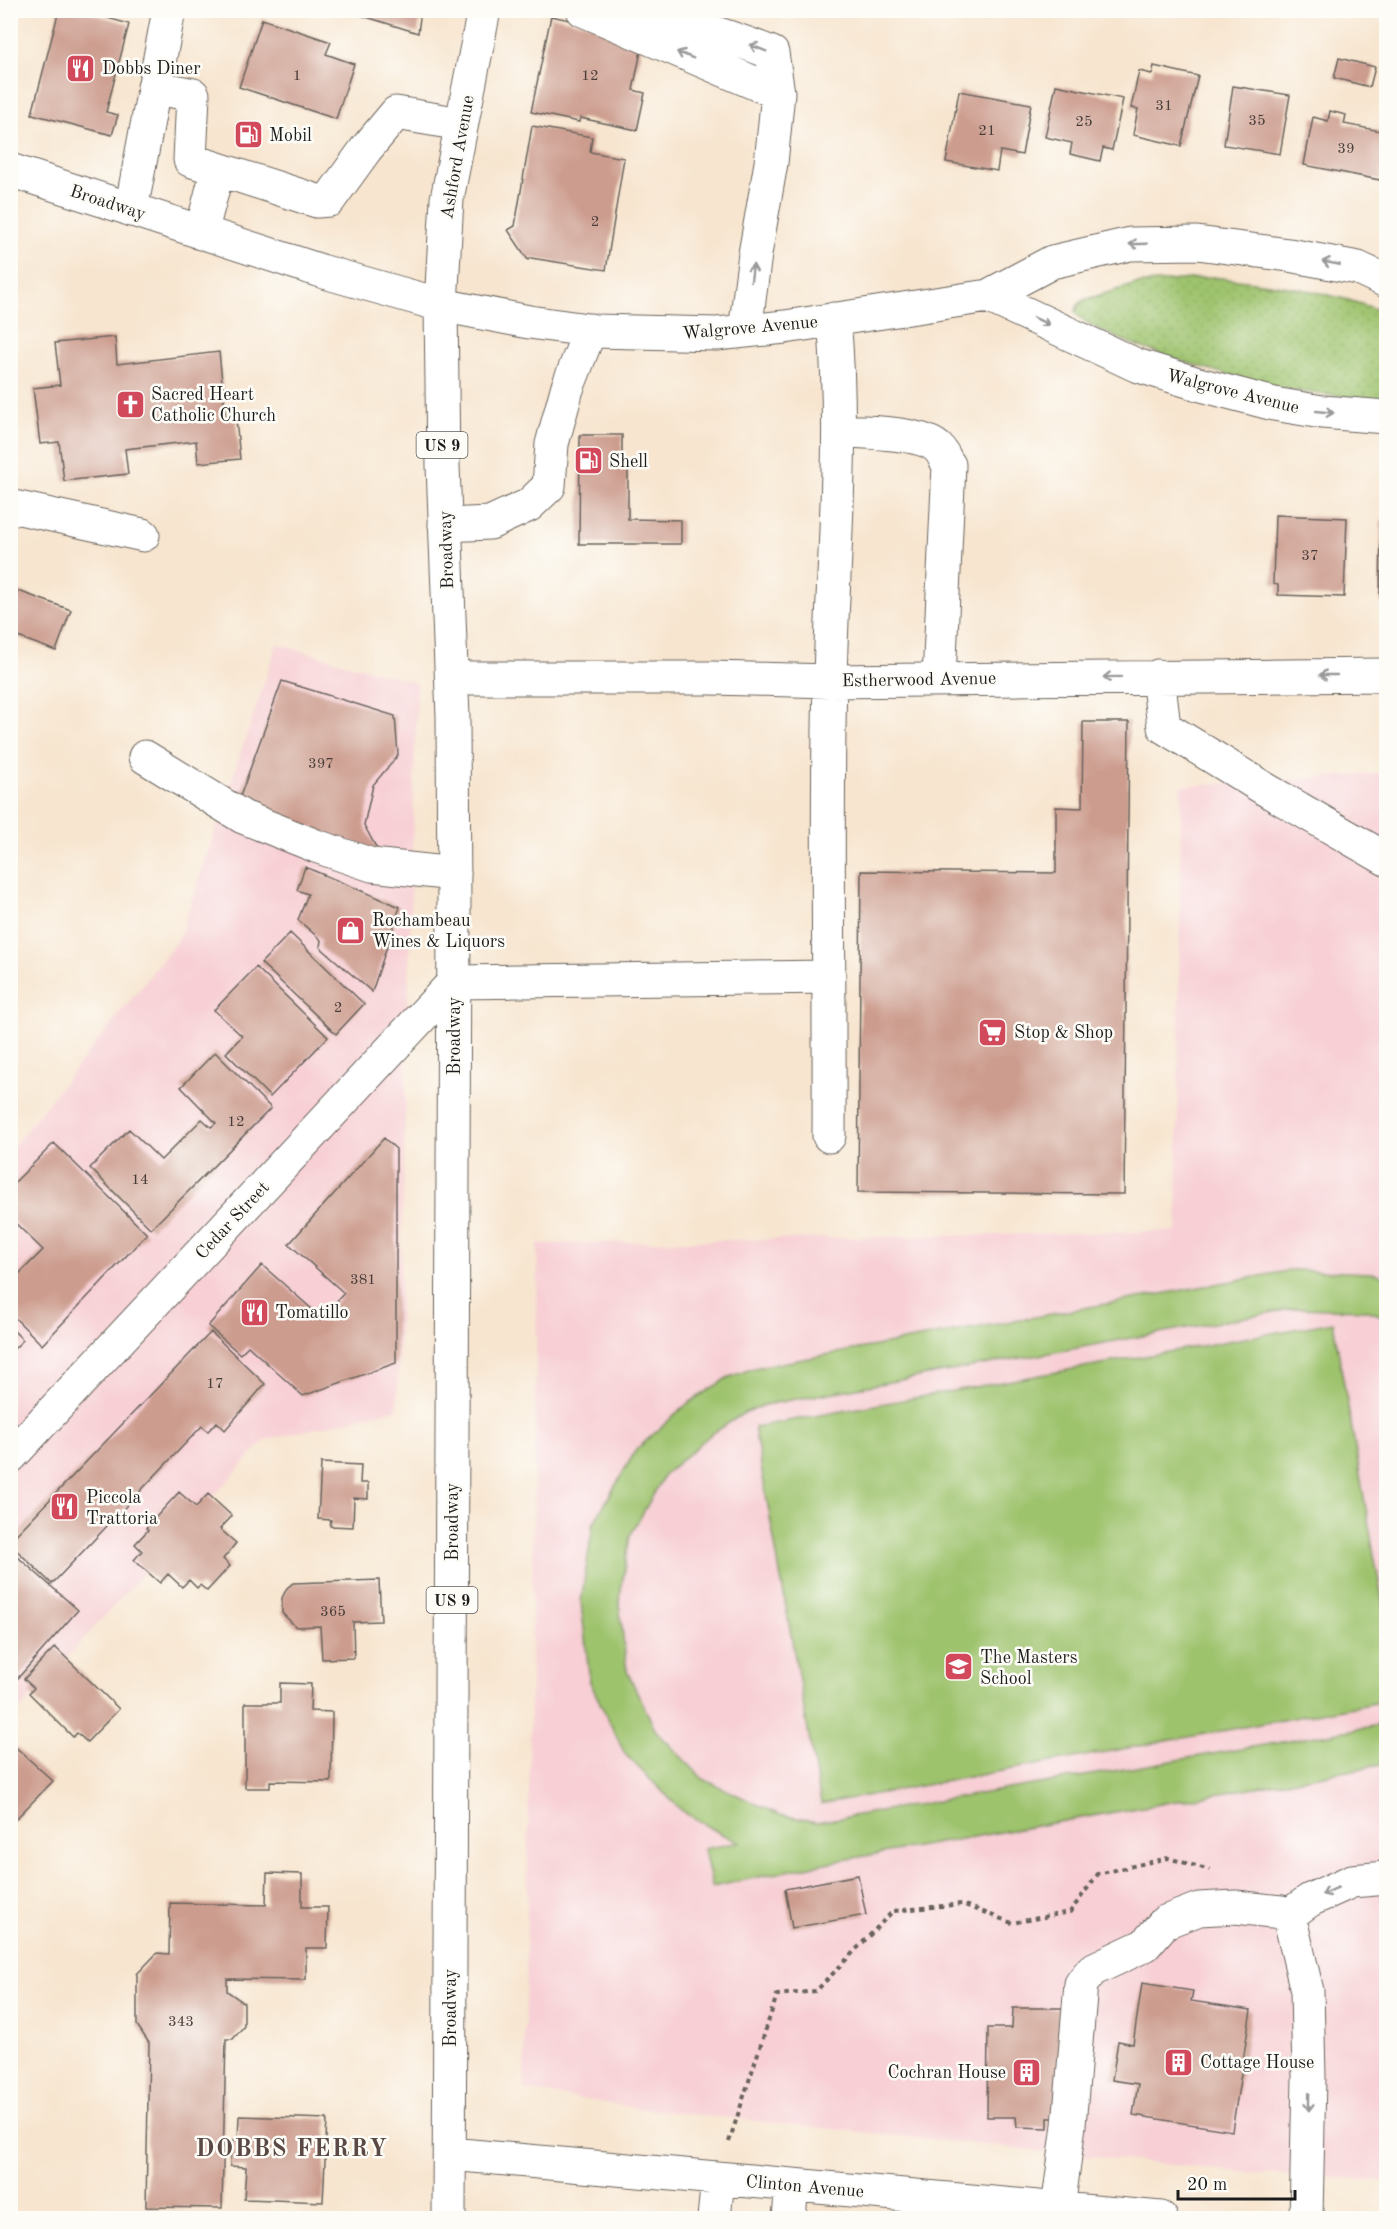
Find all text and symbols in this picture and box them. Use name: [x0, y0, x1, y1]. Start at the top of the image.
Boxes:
one-way arrow: [749, 42, 768, 53]
one-way arrow: [676, 49, 695, 60]
restaurant icon: Dobbs Diner: [65, 52, 97, 84]
place label: Dobbs Diner: [102, 60, 201, 78]
house number: 1: [293, 69, 301, 84]
house number: 12: [581, 69, 599, 84]
street label: Ashford Avenue: [438, 94, 478, 220]
house number: 31: [1155, 99, 1173, 114]
house number: 35: [1248, 114, 1266, 129]
house number: 25: [1075, 115, 1093, 130]
fuel station icon: Mobil: [232, 119, 264, 151]
house number: 21: [978, 124, 996, 139]
place label: Mobil: [269, 127, 312, 145]
house number: 39: [1337, 142, 1355, 157]
street label: Broadway: [68, 182, 148, 224]
house number: 2: [591, 215, 599, 230]
one-way arrow: [1128, 239, 1148, 250]
one-way arrow: [1322, 257, 1341, 268]
one-way arrow: [747, 263, 758, 283]
street label: Walgrove Avenue: [682, 313, 819, 343]
one-way arrow: [1031, 315, 1049, 327]
street label: Walgrove Avenue: [1165, 367, 1301, 417]
place label: Sacred Heart Catholic Church: [151, 386, 276, 425]
church icon: Sacred Heart Catholic Church: [114, 388, 146, 420]
one-way arrow: [1314, 407, 1334, 418]
road number: US 9: [416, 432, 468, 458]
fuel station icon: Shell: [572, 445, 604, 477]
place label: Shell: [609, 453, 648, 471]
street label: Broadway: [437, 510, 457, 590]
house number: 37: [1301, 549, 1319, 564]
one-way arrow: [1319, 669, 1339, 681]
street label: Estherwood Avenue: [842, 670, 996, 690]
one-way arrow: [1103, 671, 1123, 682]
house number: 397: [308, 757, 334, 772]
place label: Rochambeau Wines & Liquors: [372, 912, 505, 951]
shop icon: Rochambeau Wines & Liquors: [335, 914, 367, 946]
street label: Broadway: [446, 996, 464, 1075]
house number: 2: [334, 1001, 342, 1016]
supermarket icon: Stop & Shop: [977, 1016, 1009, 1048]
place label: Stop & Shop: [1014, 1024, 1113, 1042]
house number: 12: [227, 1115, 245, 1130]
house number: 14: [131, 1173, 149, 1188]
street label: Cedar Street: [192, 1178, 273, 1263]
house number: 381: [350, 1273, 376, 1288]
restaurant icon: Tomatillo: [238, 1296, 270, 1328]
place label: Tomatillo: [275, 1304, 349, 1322]
house number: 17: [206, 1377, 224, 1392]
street label: Broadway: [444, 1482, 462, 1561]
place label: Piccola Trattoria: [86, 1489, 158, 1528]
restaurant icon: Piccola Trattoria: [49, 1491, 81, 1523]
road number: US 9: [426, 1587, 478, 1613]
house number: 365: [320, 1605, 346, 1620]
place label: The Masters School: [980, 1649, 1078, 1688]
school or university icon: The Masters School: [943, 1651, 975, 1683]
one-way arrow: [1322, 1886, 1340, 1898]
street label: Broadway: [442, 1968, 460, 2047]
house number: 343: [168, 2015, 194, 2030]
building icon: Cottage House: [1163, 2046, 1195, 2078]
place label: Cottage House: [1200, 2054, 1314, 2072]
building icon: Cochran House: [1011, 2056, 1043, 2088]
place label: Cochran House: [888, 2064, 1006, 2082]
one-way arrow: [1303, 2092, 1314, 2112]
district label: DOBBS FERRY: [196, 2138, 388, 2162]
scale bar: [1178, 2163, 1295, 2201]
street label: Clinton Avenue: [745, 2173, 865, 2201]
text: 20 m: [1187, 2176, 1227, 2194]

